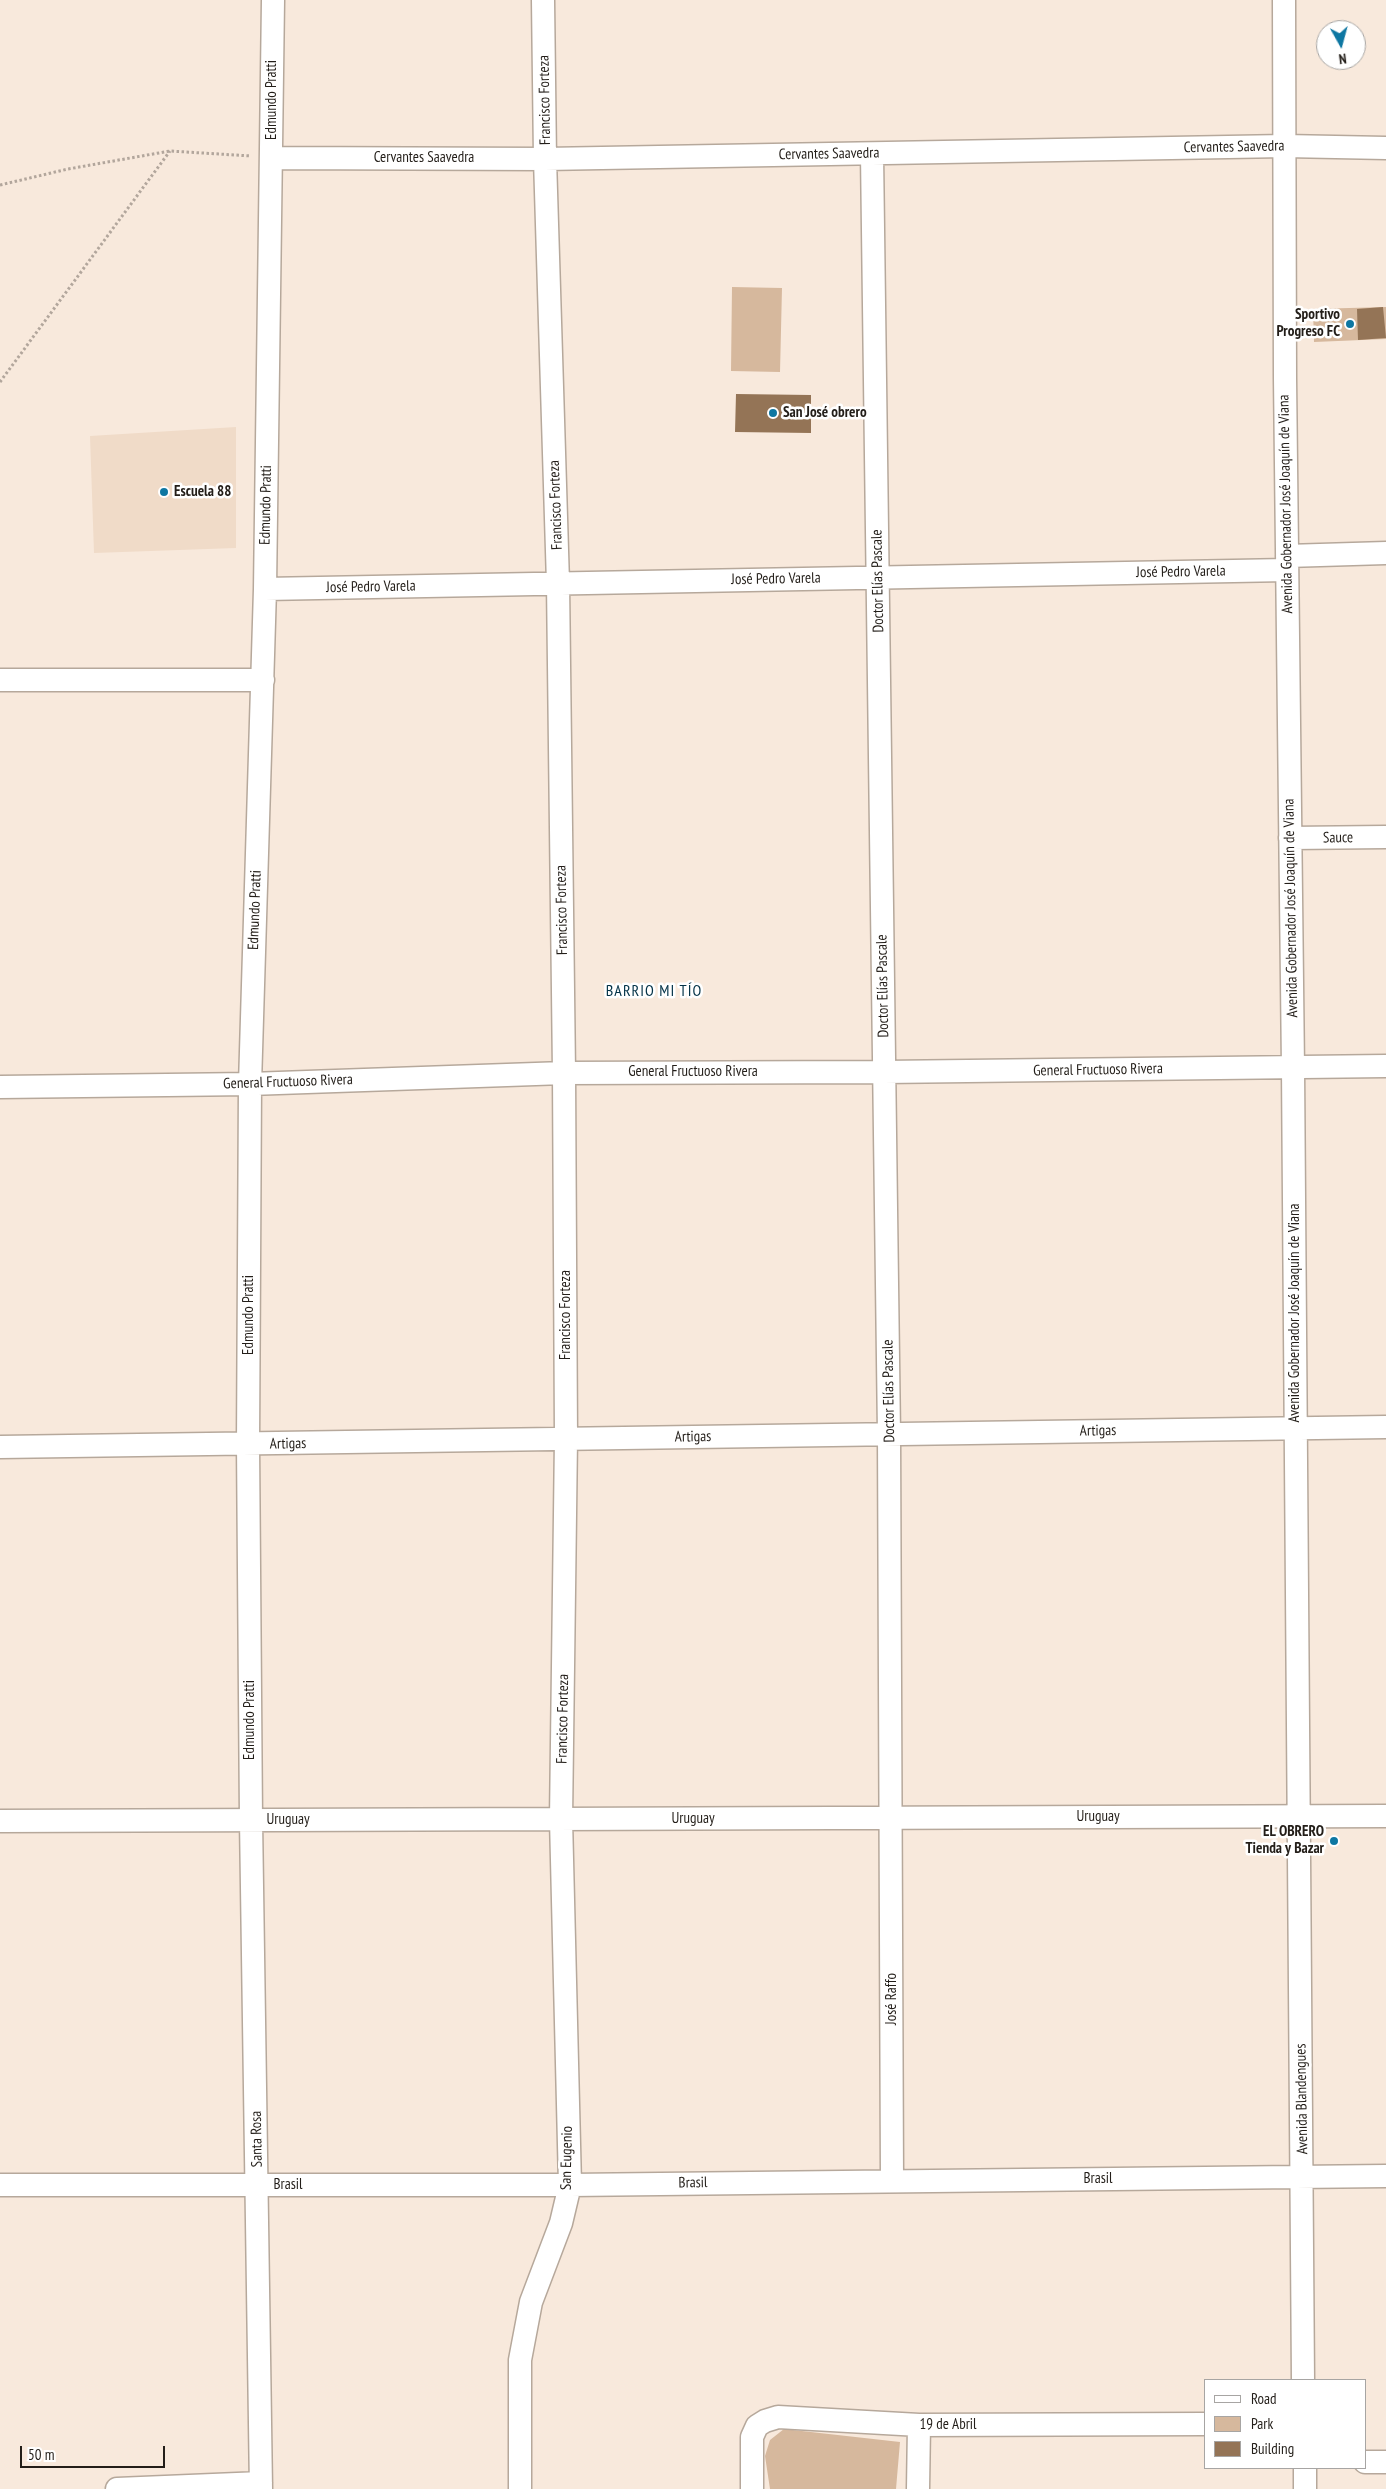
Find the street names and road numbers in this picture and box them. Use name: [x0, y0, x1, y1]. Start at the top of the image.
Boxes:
street label: Francisco Forteza: [535, 55, 555, 145]
street label: Edmundo Pratti: [263, 60, 281, 140]
street label: Cervantes Saavedra: [1184, 137, 1284, 157]
street label: Cervantes Saavedra: [779, 144, 879, 164]
street label: Cervantes Saavedra: [374, 149, 474, 167]
street label: Avenida Gobernador José Joaquín de Viana: [1275, 394, 1297, 614]
street label: Francisco Forteza: [545, 460, 567, 550]
street label: Edmundo Pratti: [256, 465, 276, 545]
street label: Doctor Elías Pascale: [868, 529, 888, 633]
street label: José Pedro Varela: [1136, 562, 1226, 582]
street label: José Pedro Varela: [731, 569, 821, 589]
street label: José Pedro Varela: [326, 577, 416, 597]
street label: Avenida Gobernador José Joaquín de Viana: [1280, 798, 1302, 1018]
street label: Sauce: [1323, 829, 1353, 847]
street label: Francisco Forteza: [552, 865, 572, 955]
street label: Edmundo Pratti: [245, 870, 265, 950]
street label: Doctor Elías Pascale: [873, 934, 893, 1038]
street label: General Fructuoso Rivera: [1033, 1060, 1163, 1080]
street label: General Fructuoso Rivera: [628, 1063, 758, 1081]
street label: General Fructuoso Rivera: [223, 1071, 353, 1093]
street label: Avenida Gobernador José Joaquín de Viana: [1286, 1204, 1304, 1422]
street label: Francisco Forteza: [557, 1270, 575, 1360]
street label: Edmundo Pratti: [240, 1275, 258, 1355]
street label: Doctor Elías Pascale: [879, 1339, 899, 1443]
street label: Artigas: [1080, 1422, 1116, 1440]
street label: Artigas: [675, 1428, 711, 1446]
street label: Artigas: [270, 1435, 306, 1453]
street label: Francisco Forteza: [553, 1674, 573, 1764]
street label: Edmundo Pratti: [241, 1680, 259, 1760]
street label: Uruguay: [1076, 1808, 1120, 1826]
street label: Uruguay: [671, 1810, 715, 1828]
street label: Uruguay: [266, 1811, 310, 1829]
street label: José Raffo: [883, 1973, 901, 2025]
street label: Avenida Blandengues: [1292, 2043, 1312, 2155]
street label: Santa Rosa: [248, 2111, 266, 2167]
street label: San Eugenio: [557, 2126, 577, 2190]
street label: Brasil: [1084, 2170, 1112, 2188]
street label: Brasil: [678, 2174, 708, 2192]
street label: Brasil: [274, 2176, 302, 2194]
street label: 19 de Abril: [919, 2416, 977, 2434]

